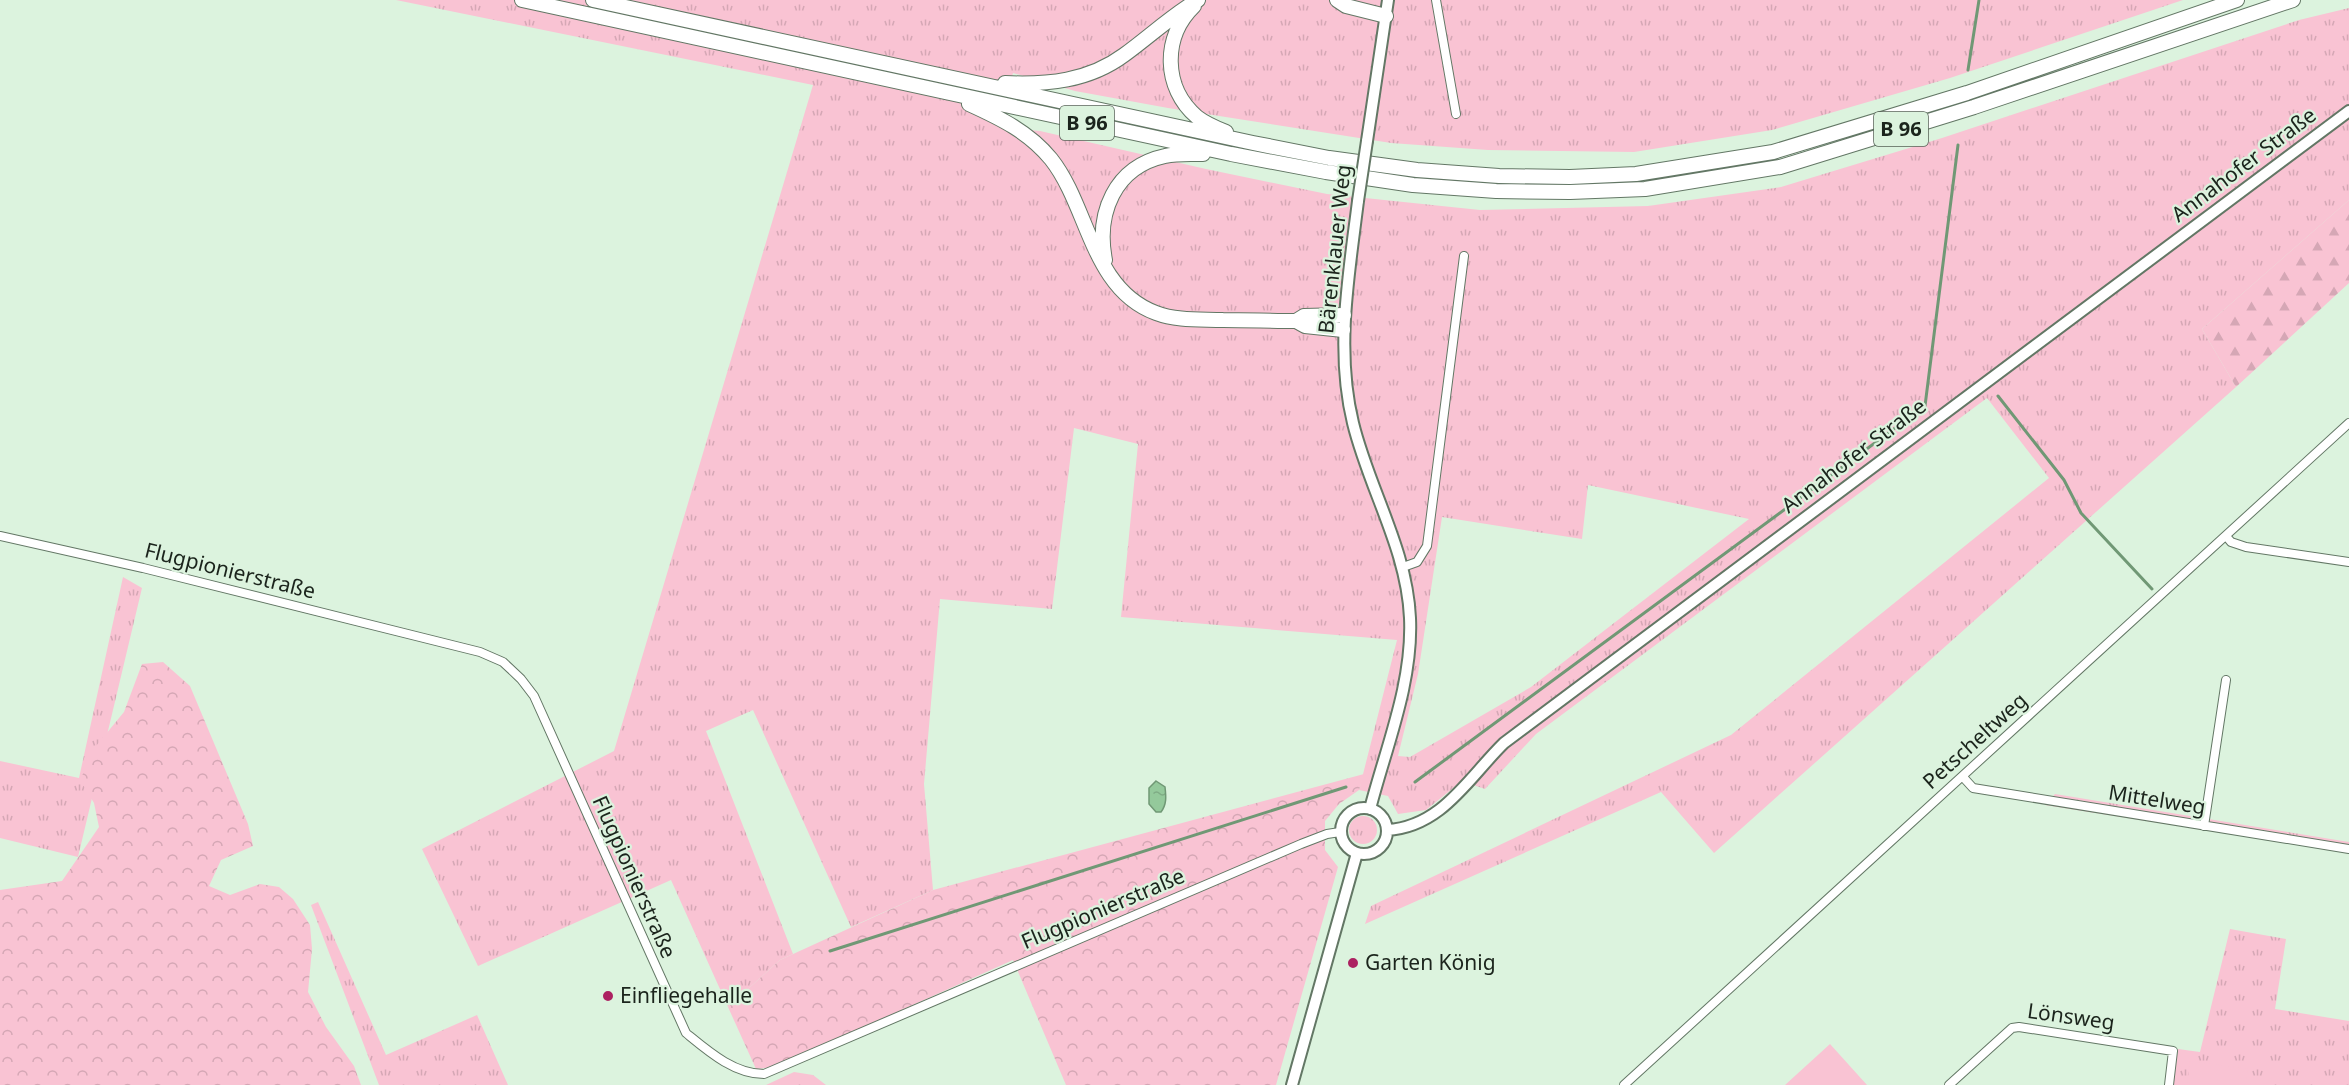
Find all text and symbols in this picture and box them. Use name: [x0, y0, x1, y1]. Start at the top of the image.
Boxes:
street label: Annahofer Straße: [2165, 101, 2321, 228]
road number: B 96: [1060, 106, 1114, 140]
road number: B 96: [1874, 112, 1928, 146]
street label: Bärenklauer Weg: [1311, 163, 1357, 335]
street label: Annahofer Straße: [1775, 392, 1931, 519]
street label: Flugpionierstraße: [142, 535, 318, 605]
street label: Petscheltweg: [1916, 686, 2033, 795]
street label: Mittelweg: [2106, 778, 2208, 821]
street label: Flugpionierstraße: [587, 791, 683, 962]
street label: Flugpionierstraße: [1017, 861, 1189, 955]
place label: Garten König: [1365, 948, 1496, 976]
marker: Garten König: [1346, 956, 1360, 970]
place label: Einfliegehalle: [620, 981, 752, 1009]
marker: Einfliegehalle: [601, 989, 615, 1003]
street label: Lönsweg: [2026, 996, 2117, 1036]

